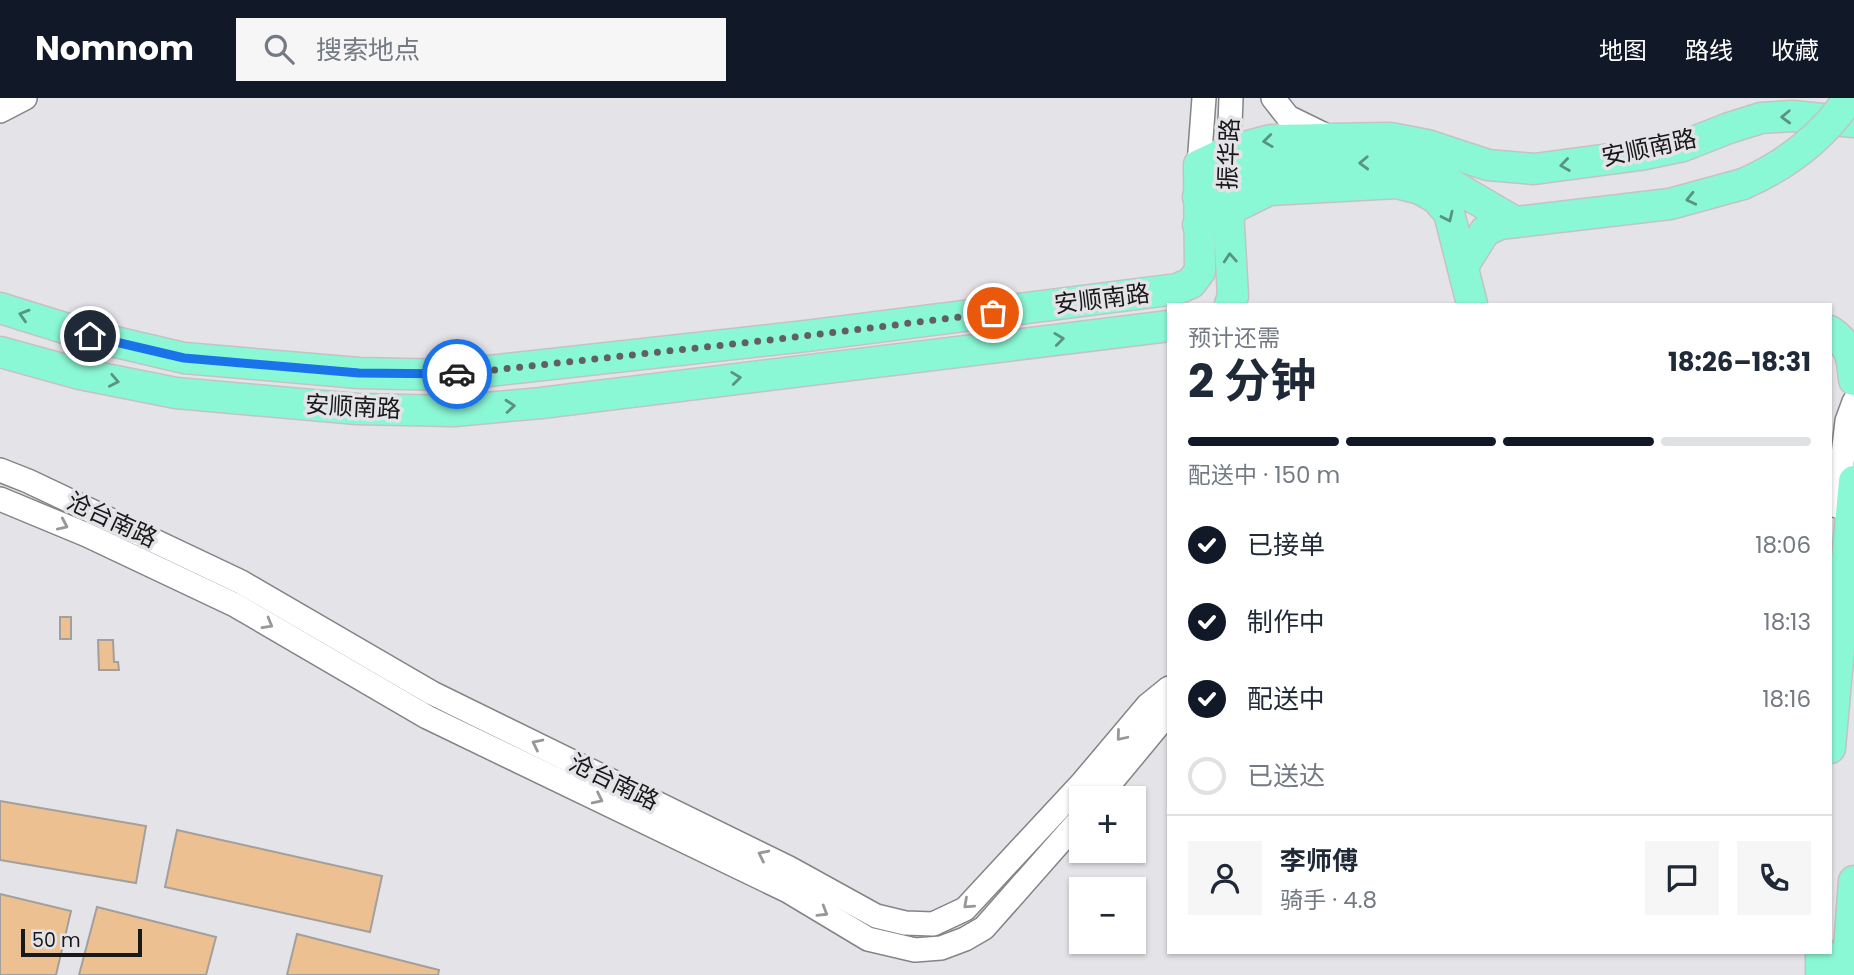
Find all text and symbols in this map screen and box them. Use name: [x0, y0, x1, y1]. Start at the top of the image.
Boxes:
search box: [236, 18, 726, 81]
text: Nomnom: [35, 25, 194, 72]
icon: search: [260, 30, 298, 68]
text: 搜索地点: [316, 32, 420, 68]
text: 地图: [1599, 34, 1647, 67]
text: 路线: [1685, 34, 1733, 67]
text: 收藏: [1771, 34, 1819, 67]
one-way arrow: [1780, 109, 1791, 124]
street label: 振华路: [1211, 117, 1246, 191]
street label: 安顺南路: [1599, 121, 1699, 174]
one-way arrow: [1263, 134, 1274, 149]
one-way arrow: [1358, 155, 1369, 170]
one-way arrow: [1559, 157, 1571, 172]
one-way arrow: [1685, 191, 1697, 205]
one-way arrow: [1440, 210, 1454, 222]
one-way arrow: [1223, 252, 1238, 263]
street label: 安顺南路: [1052, 276, 1152, 321]
pin: [963, 283, 1023, 343]
icon: bag: [974, 294, 1012, 332]
pin: [60, 306, 120, 366]
one-way arrow: [18, 309, 30, 324]
icon: home: [71, 317, 109, 355]
text: 预计还需: [1188, 322, 1280, 354]
one-way arrow: [1053, 331, 1065, 346]
courier: [422, 339, 492, 409]
text: 18:26–18:31: [1668, 344, 1811, 380]
text: 2 分钟: [1188, 349, 1316, 413]
icon: car: [438, 355, 476, 393]
one-way arrow: [730, 371, 742, 386]
one-way arrow: [108, 373, 119, 388]
street label: 安顺南路: [304, 388, 402, 425]
one-way arrow: [505, 398, 516, 413]
text: 配送中 · 150 m: [1188, 459, 1340, 491]
street label: 沧台南路: [62, 484, 163, 555]
one-way arrow: [56, 517, 68, 531]
icon: check: [1188, 526, 1226, 564]
text: 已接单: [1247, 527, 1325, 563]
text: 18:06: [1755, 529, 1811, 561]
icon: check: [1188, 603, 1226, 641]
text: 制作中: [1247, 604, 1325, 640]
text: 18:13: [1763, 606, 1811, 638]
one-way arrow: [260, 616, 273, 629]
icon: check: [1188, 680, 1226, 718]
text: 配送中: [1247, 681, 1325, 717]
text: 18:16: [1762, 683, 1811, 715]
one-way arrow: [1117, 729, 1130, 741]
one-way arrow: [532, 738, 544, 752]
street label: 沧台南路: [564, 746, 665, 817]
text: 已送达: [1247, 758, 1325, 794]
map controls: [1069, 786, 1146, 954]
button: +: [1069, 786, 1146, 863]
one-way arrow: [591, 791, 603, 805]
button: person: [1188, 841, 1262, 915]
button: chat: [1645, 841, 1719, 915]
button: phone: [1737, 841, 1811, 915]
text: 李师傅: [1280, 843, 1358, 879]
one-way arrow: [758, 849, 770, 863]
button: −: [1069, 877, 1146, 954]
text: 骑手 · 4.8: [1280, 884, 1377, 916]
one-way arrow: [963, 896, 976, 908]
one-way arrow: [816, 904, 829, 917]
scale bar: [21, 926, 142, 958]
text: 50 m: [32, 927, 81, 954]

